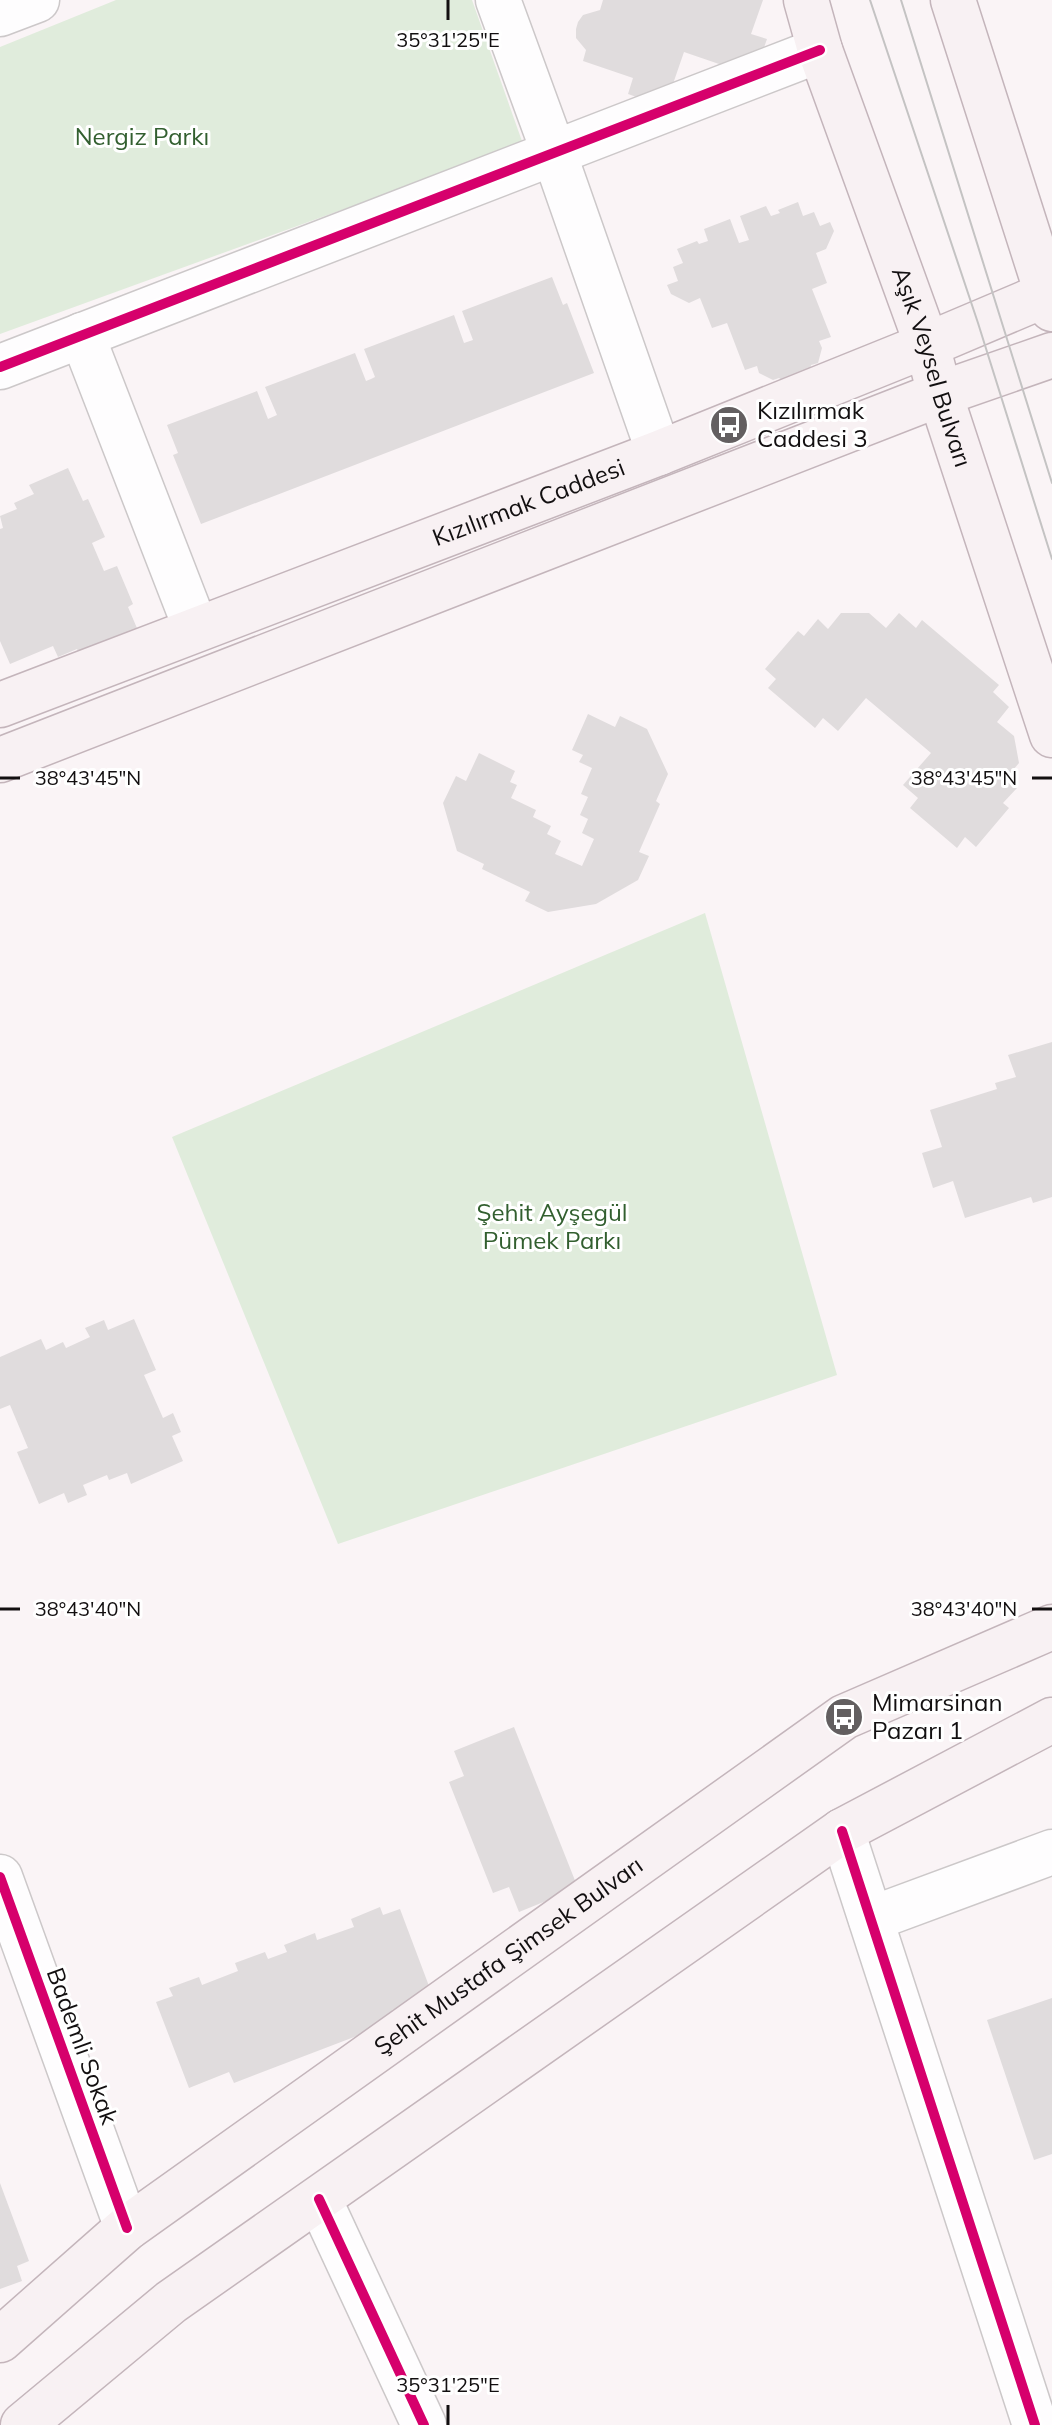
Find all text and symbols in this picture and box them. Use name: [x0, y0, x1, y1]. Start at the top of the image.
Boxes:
text: 35°31'25"E: [396, 27, 500, 52]
park label: Nergiz Parkı: [75, 121, 209, 151]
street label: Aşık Veysel Bulvarı: [886, 262, 979, 471]
place label: Kızılırmak Caddesi 3: [757, 395, 868, 453]
bus stop icon: Kızılırmak Caddesi 3: [708, 404, 750, 446]
street label: Kızılırmak Caddesi: [428, 452, 629, 552]
text: 38°43'45"N: [35, 765, 141, 790]
text: 38°43'45"N: [911, 765, 1017, 790]
park label: Şehit Ayşegül Pümek Parkı: [477, 1197, 627, 1255]
text: 38°43'40"N: [35, 1596, 141, 1621]
text: 38°43'40"N: [911, 1596, 1017, 1621]
place label: Mimarsinan Pazarı 1: [872, 1687, 1003, 1745]
bus stop icon: Mimarsinan Pazarı 1: [823, 1696, 865, 1738]
street label: Şehit Mustafa Şimsek Bulvarı: [368, 1849, 648, 2061]
street label: Bademli Sokak: [41, 1963, 125, 2129]
text: 35°31'25"E: [396, 2372, 500, 2397]

